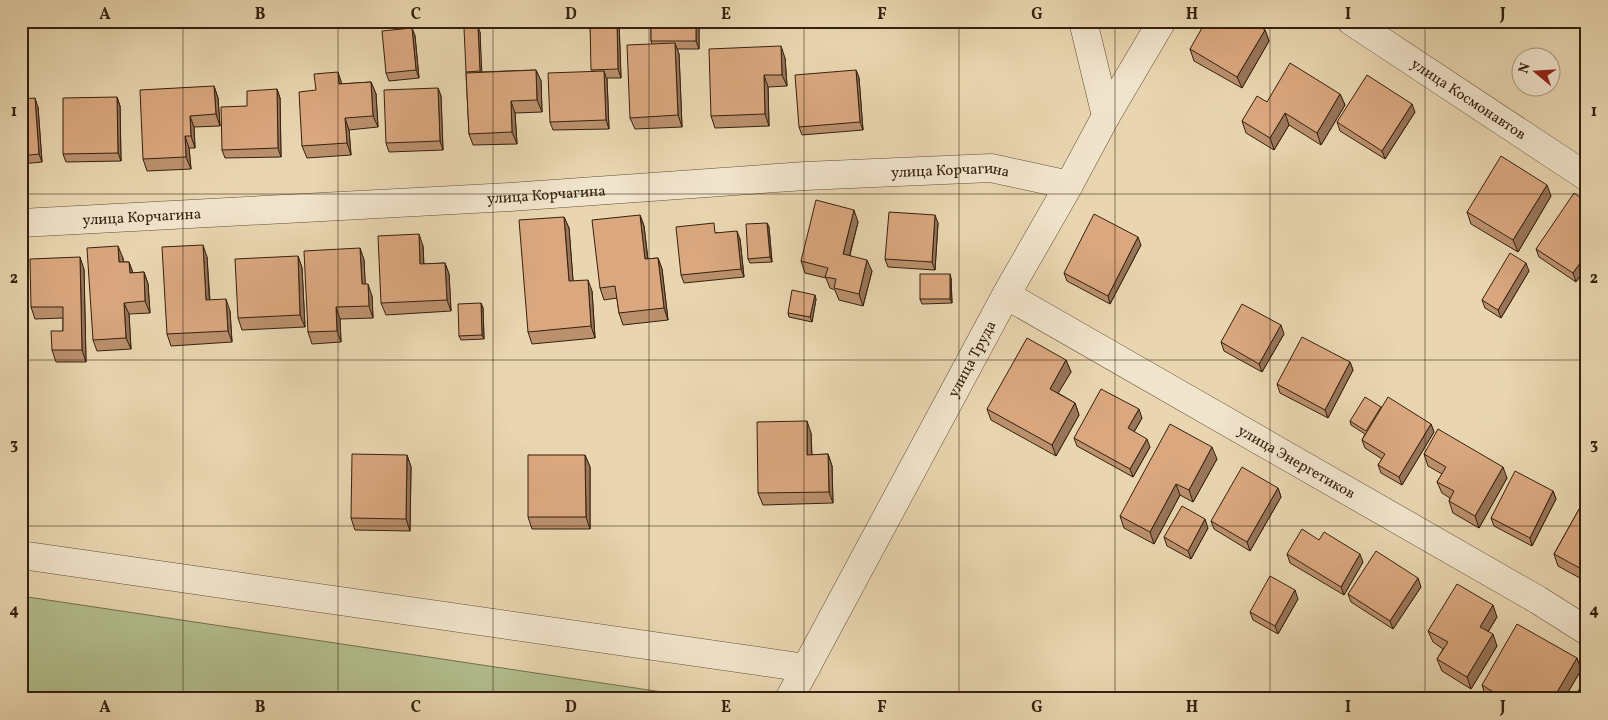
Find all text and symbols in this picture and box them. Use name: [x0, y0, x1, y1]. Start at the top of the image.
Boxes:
text: A: [99, 4, 111, 26]
text: B: [255, 4, 266, 26]
text: C: [411, 4, 421, 26]
text: D: [565, 4, 577, 26]
text: E: [721, 4, 731, 26]
text: F: [877, 4, 887, 26]
text: G: [1031, 4, 1043, 26]
text: H: [1186, 4, 1198, 26]
text: I: [1345, 4, 1351, 26]
text: J: [1499, 4, 1506, 26]
north arrow: [1510, 48, 1560, 98]
street label: улица Космонавтов: [1406, 54, 1530, 146]
text: N: [1514, 61, 1536, 76]
text: 1: [11, 101, 17, 123]
text: 1: [1591, 101, 1597, 123]
street label: улица Корчагина: [891, 159, 1011, 184]
street label: улица Корчагина: [486, 181, 606, 210]
street label: улица Корчагина: [82, 204, 202, 232]
text: 2: [10, 268, 18, 290]
text: 2: [1590, 268, 1598, 290]
street label: улица Труда: [944, 317, 1002, 402]
street label: улица Энергетиков: [1233, 421, 1359, 505]
text: 3: [10, 434, 18, 456]
text: 3: [1590, 434, 1598, 456]
text: 4: [9, 600, 19, 622]
text: 4: [1589, 600, 1599, 622]
text: A: [99, 697, 111, 719]
text: B: [255, 697, 266, 719]
text: C: [411, 697, 421, 719]
text: D: [565, 697, 577, 719]
text: E: [721, 697, 731, 719]
text: F: [877, 697, 887, 719]
text: G: [1031, 697, 1043, 719]
text: H: [1186, 697, 1198, 719]
text: I: [1345, 697, 1351, 719]
text: J: [1499, 697, 1506, 719]

